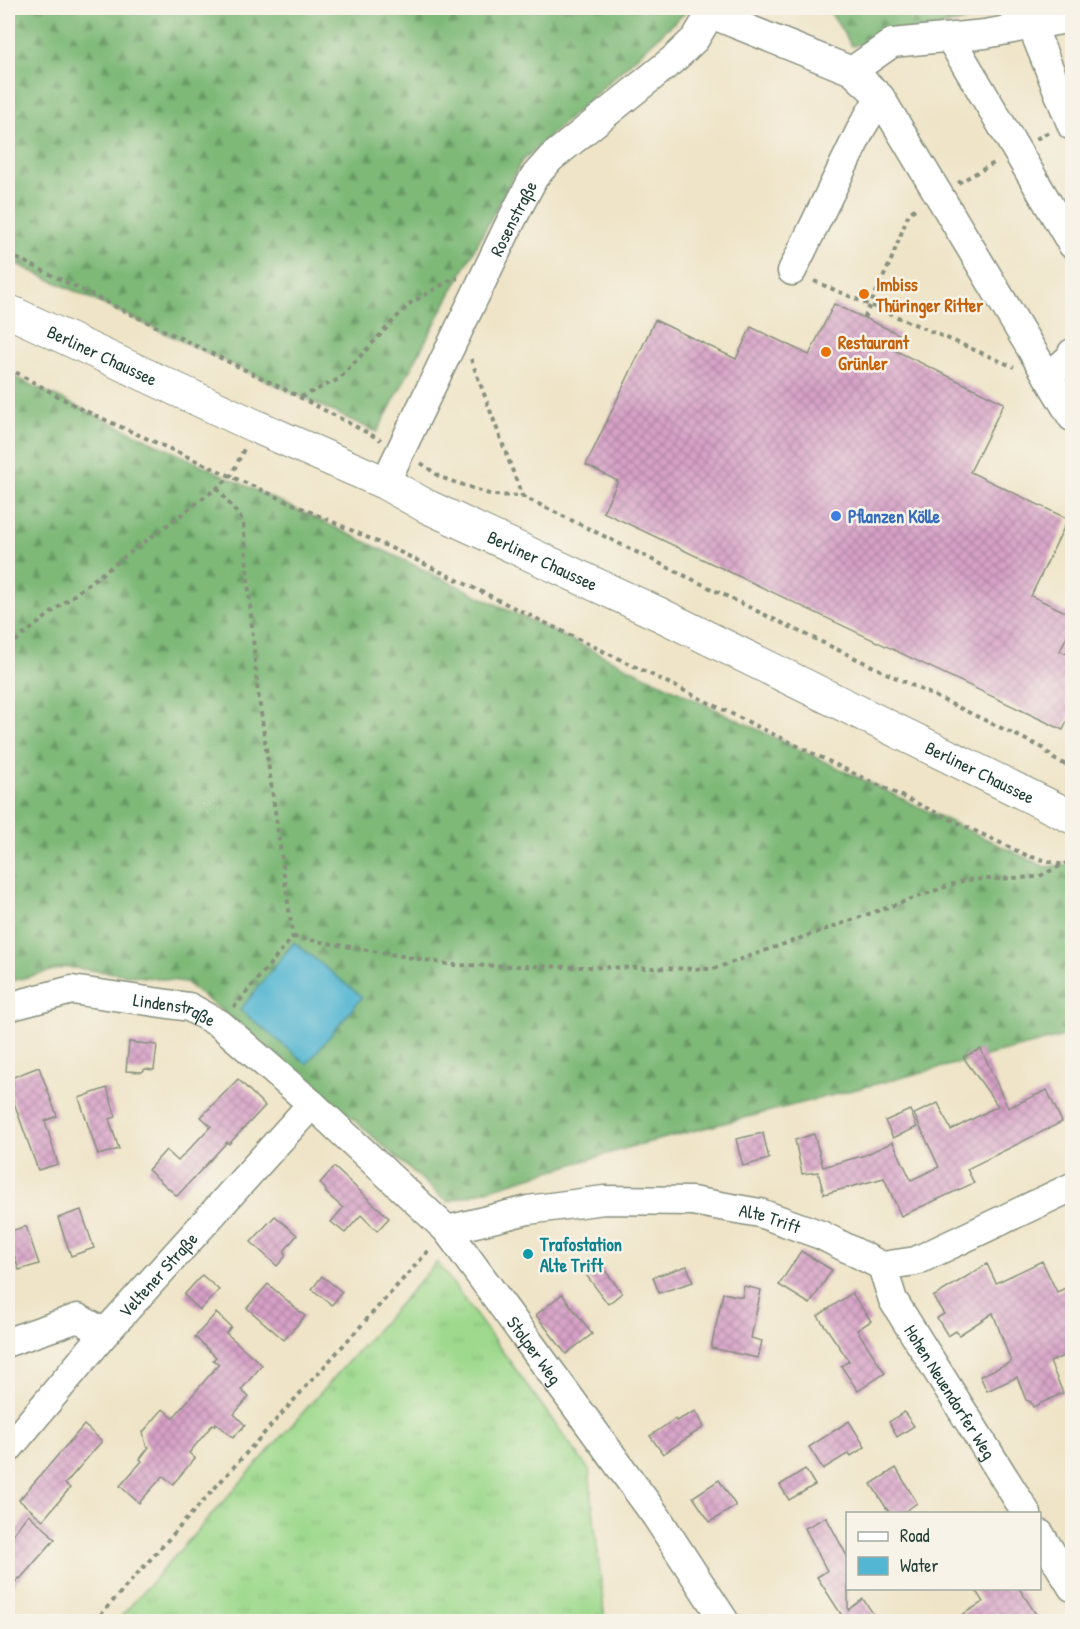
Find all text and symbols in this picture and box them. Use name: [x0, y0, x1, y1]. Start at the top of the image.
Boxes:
street label: Rosenstraße: [483, 176, 543, 260]
place label: Imbiss Thüringer Ritter: [875, 272, 983, 319]
marker: Imbiss Thüringer Ritter: [857, 287, 871, 301]
street label: Berliner Chaussee: [43, 319, 161, 391]
place label: Restaurant Grünler: [838, 330, 910, 376]
marker: Restaurant Grünler: [819, 345, 833, 359]
place label: Pflanzen Kölle: [848, 504, 941, 529]
marker: Pflanzen Kölle: [829, 509, 843, 523]
street label: Berliner Chaussee: [484, 524, 602, 596]
street label: Berliner Chaussee: [921, 734, 1039, 809]
street label: Lindenstraße: [132, 987, 221, 1032]
street label: Alte Trift: [737, 1197, 805, 1239]
street label: Veltener Straße: [113, 1226, 203, 1323]
place label: Trafostation Alte Trift: [539, 1232, 622, 1278]
marker: Trafostation Alte Trift: [521, 1247, 535, 1261]
street label: Stolper Weg: [501, 1311, 568, 1389]
street label: Hohen Neuendorfer Weg: [899, 1320, 1002, 1464]
legend: [846, 1512, 1041, 1590]
text: Road: [900, 1523, 930, 1548]
text: Water: [900, 1553, 938, 1578]

